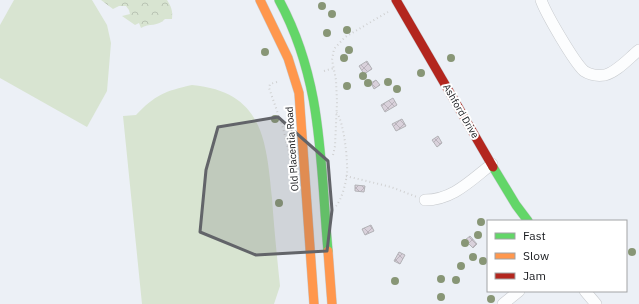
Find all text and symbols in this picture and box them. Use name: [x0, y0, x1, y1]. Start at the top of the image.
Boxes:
street label: Ashford Drive: [440, 81, 482, 141]
street label: Old Placentia Road: [283, 106, 301, 192]
legend: [487, 220, 627, 292]
text: Fast: [523, 228, 546, 243]
text: Slow: [523, 248, 549, 263]
text: Jam: [523, 268, 546, 283]

